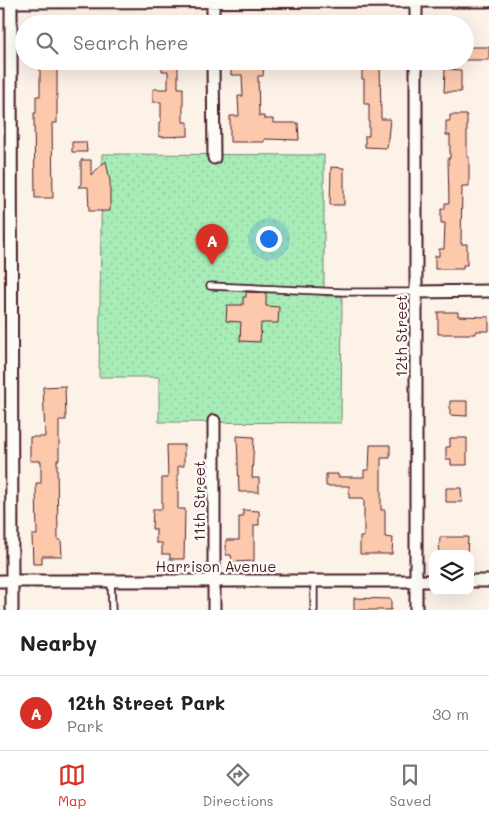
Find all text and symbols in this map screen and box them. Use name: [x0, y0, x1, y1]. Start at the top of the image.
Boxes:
search box: [15, 15, 474, 70]
icon: search: [33, 29, 61, 57]
text: Search here: [73, 30, 189, 55]
pin: A: [196, 224, 228, 265]
your location: [256, 226, 282, 252]
street label: 12th Street: [391, 295, 411, 377]
street label: 11th Street: [189, 460, 209, 542]
map controls: [429, 550, 474, 595]
button: layers: [429, 550, 474, 595]
street label: Harrison Avenue: [156, 556, 276, 576]
text: Nearby: [20, 629, 97, 656]
text: 12th Street Park: [67, 690, 225, 715]
text: A: [30, 703, 42, 724]
text: 30 m: [432, 703, 469, 724]
text: Park: [67, 715, 103, 736]
tab: Map: [58, 761, 86, 810]
tab: Directions: [202, 761, 274, 810]
tab: Saved: [389, 761, 431, 810]

